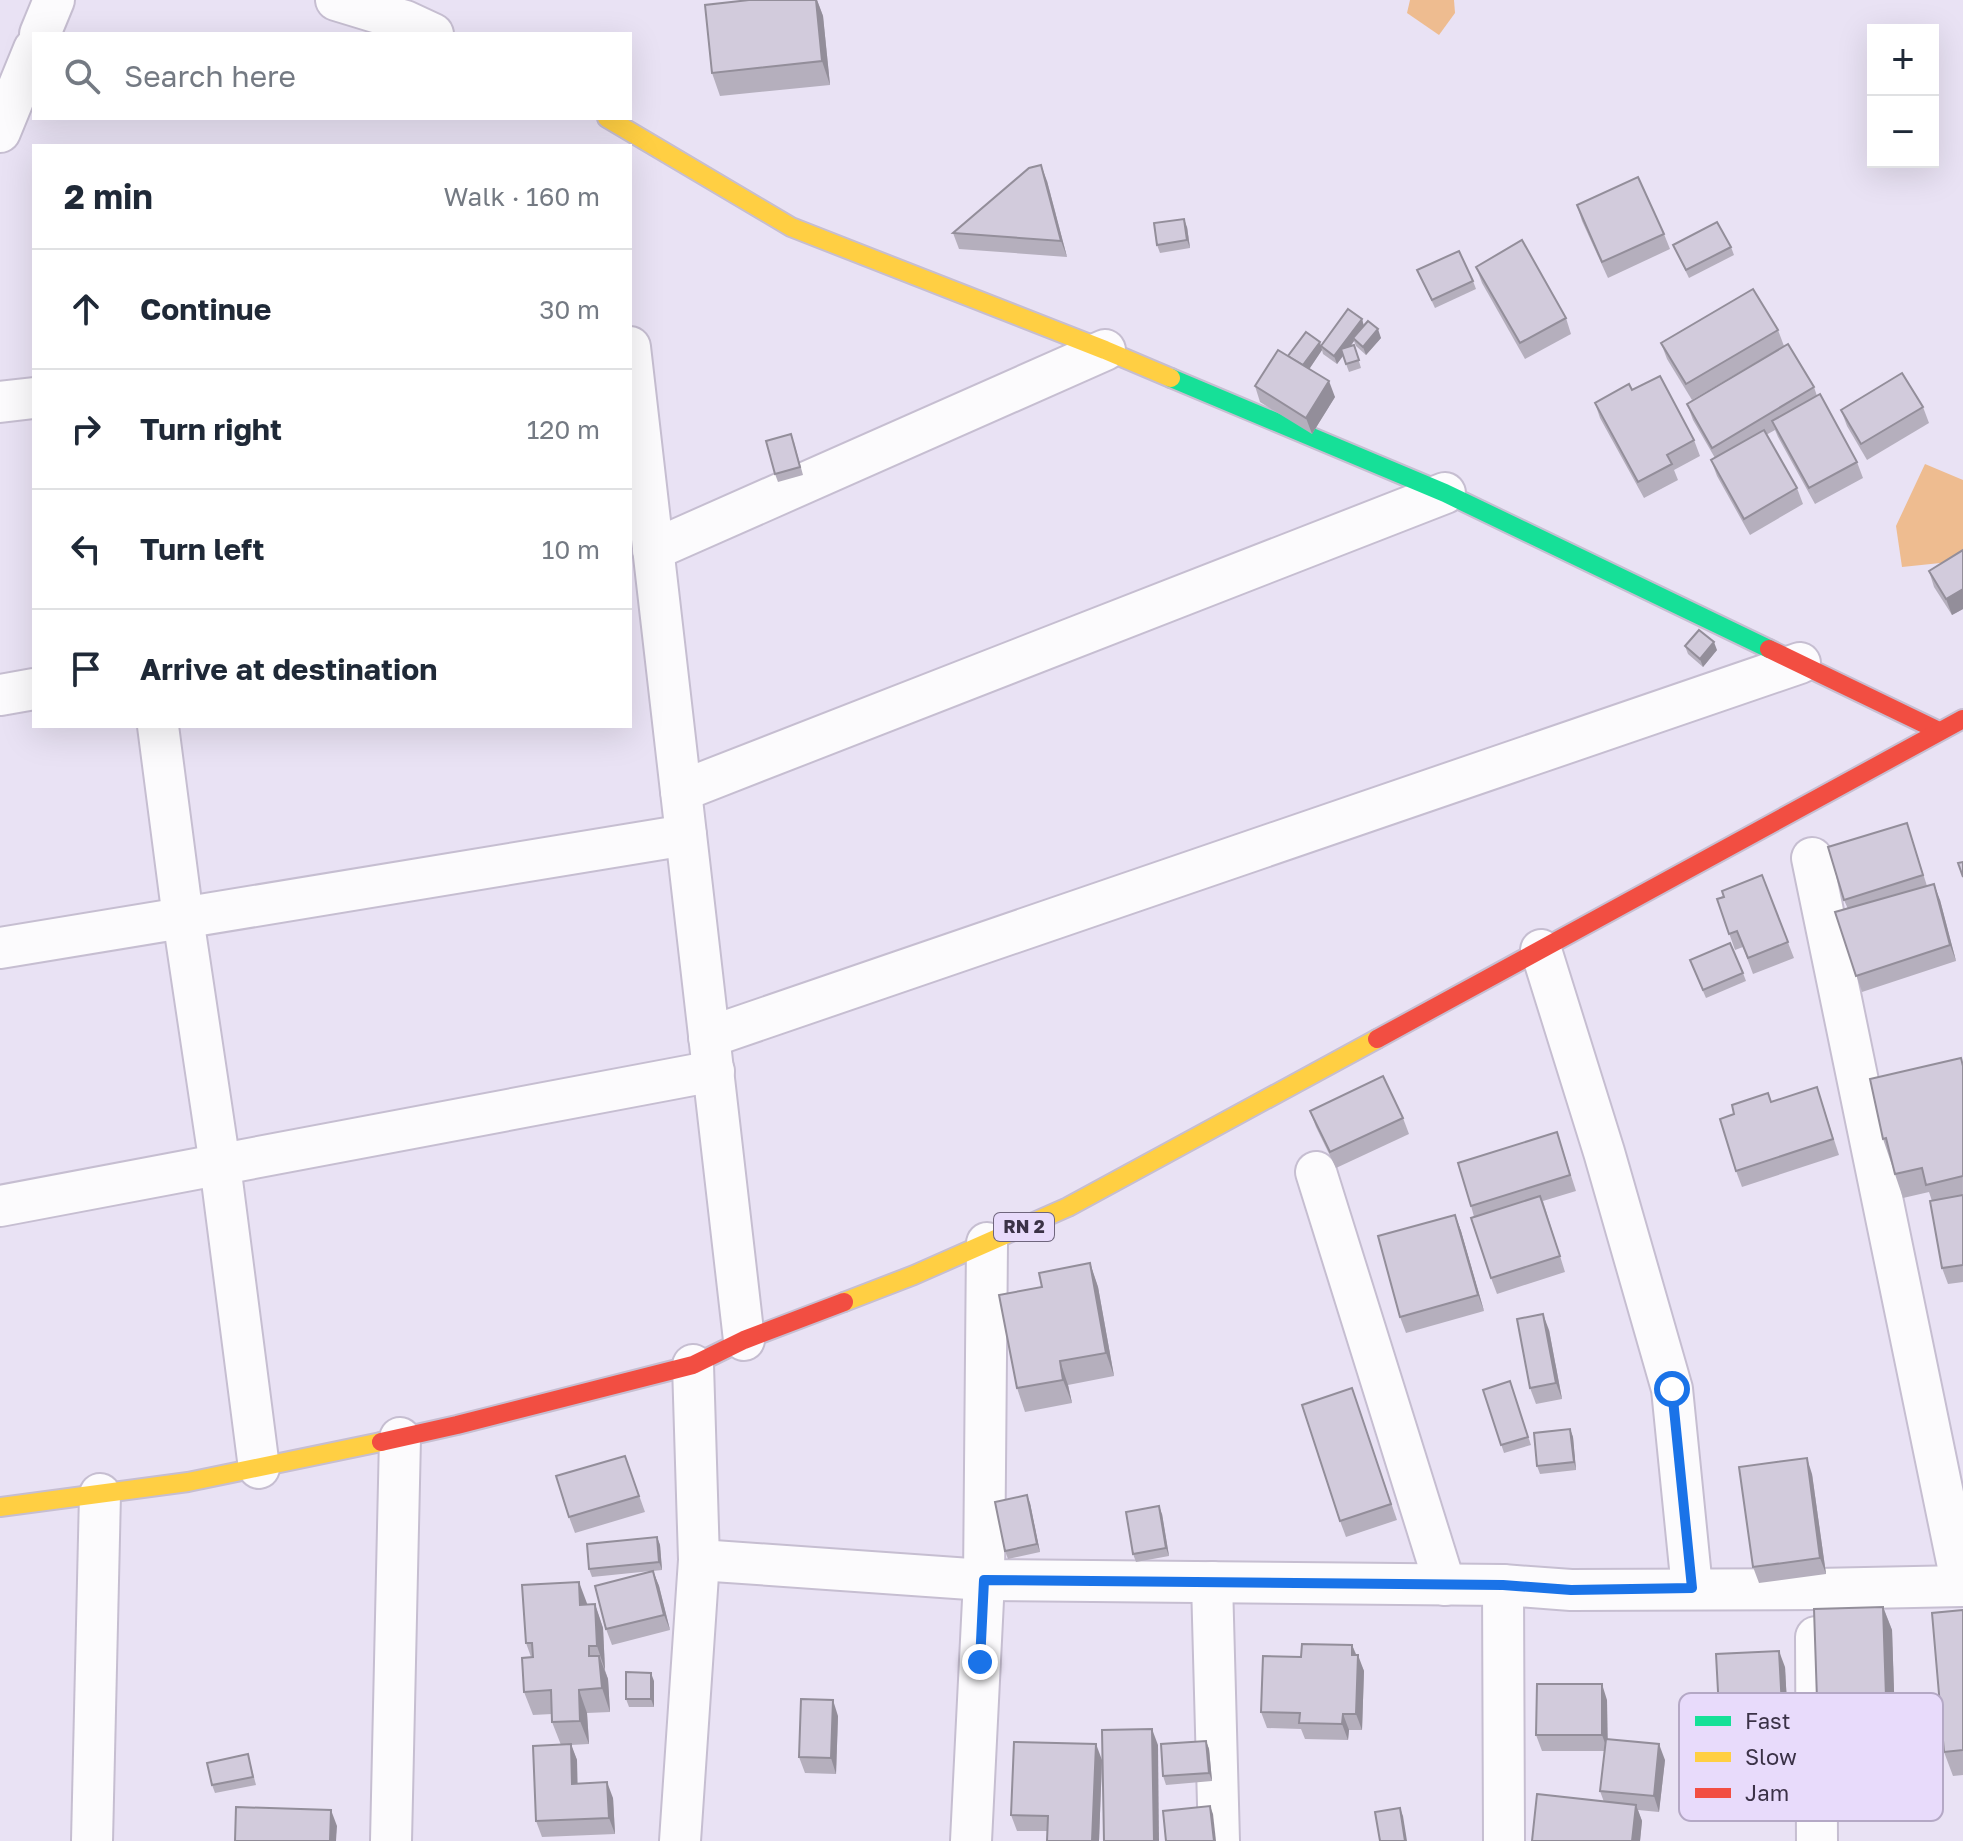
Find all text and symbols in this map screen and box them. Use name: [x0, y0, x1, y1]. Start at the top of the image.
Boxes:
map controls: [1867, 24, 1939, 168]
button: +: [1867, 24, 1939, 96]
search box: [32, 32, 632, 120]
icon: search: [60, 54, 104, 98]
text: Search here: [124, 58, 296, 94]
button: −: [1867, 96, 1939, 168]
text: 2 min: [64, 176, 153, 216]
text: Walk · 160 m: [444, 181, 600, 212]
icon: ahead: [64, 287, 108, 331]
text: Continue: [140, 291, 271, 327]
text: 30 m: [539, 294, 600, 325]
icon: right: [64, 407, 108, 451]
text: Turn right: [140, 411, 282, 447]
text: 120 m: [527, 414, 600, 445]
icon: left: [64, 527, 108, 571]
text: Turn left: [140, 531, 265, 567]
text: 10 m: [542, 534, 600, 565]
icon: arrive: [64, 647, 108, 691]
text: Arrive at destination: [140, 651, 437, 687]
road number: RN 2: [994, 1213, 1054, 1241]
route start: [1654, 1371, 1690, 1407]
route end: [962, 1644, 998, 1680]
legend: [1679, 1693, 1943, 1821]
text: Fast: [1745, 1707, 1791, 1734]
text: Slow: [1745, 1743, 1797, 1770]
text: Jam: [1745, 1779, 1789, 1806]

